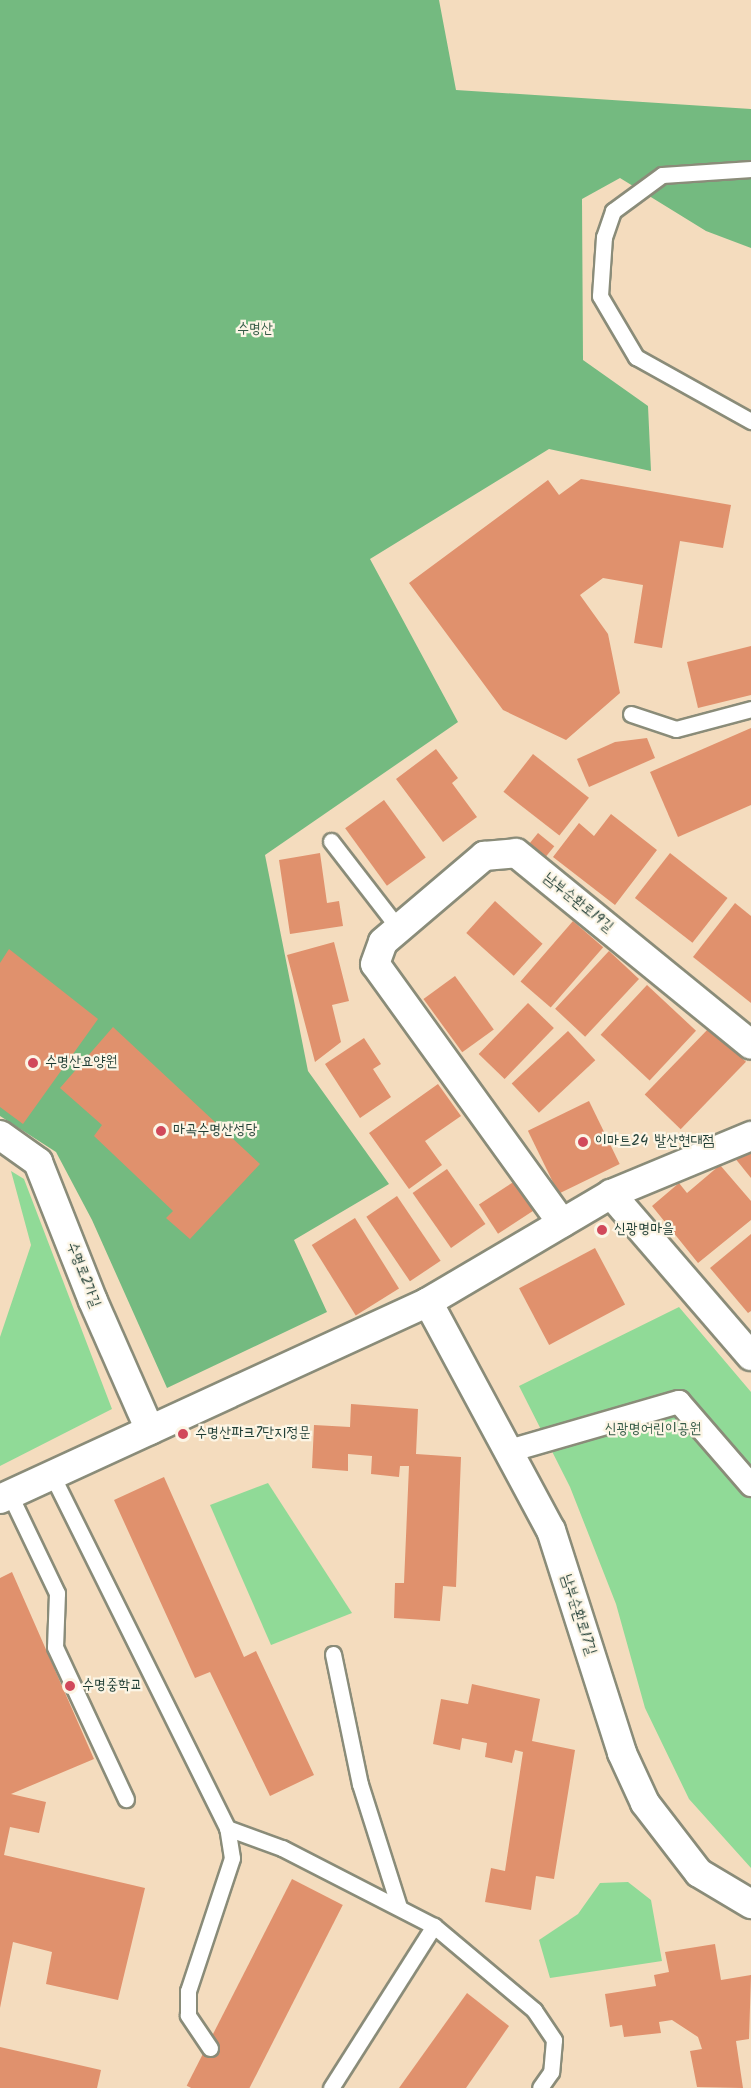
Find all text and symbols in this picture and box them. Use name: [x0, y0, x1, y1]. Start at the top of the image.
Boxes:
park label: 수명산: [237, 321, 273, 339]
street label: 남부순환로19길: [540, 869, 616, 937]
place label: 수명산요양원: [45, 1054, 117, 1072]
marker: 수명산요양원: [26, 1056, 40, 1070]
place label: 마곡수명산성당: [173, 1122, 257, 1140]
marker: 마곡수명산성당: [154, 1124, 168, 1138]
place label: 이마트24 발산현대점: [595, 1133, 715, 1151]
marker: 이마트24 발산현대점: [576, 1135, 590, 1149]
place label: 신광명마을: [614, 1221, 674, 1239]
marker: 신광명마을: [595, 1223, 609, 1237]
street label: 수명로2가길: [62, 1240, 104, 1310]
park label: 신광명어린이공원: [605, 1421, 701, 1439]
place label: 수명산파크7단지정문: [195, 1425, 311, 1443]
marker: 수명산파크7단지정문: [176, 1427, 190, 1441]
street label: 남부순환로17길: [556, 1572, 600, 1658]
place label: 수명중학교: [82, 1677, 142, 1695]
marker: 수명중학교: [63, 1679, 77, 1693]

